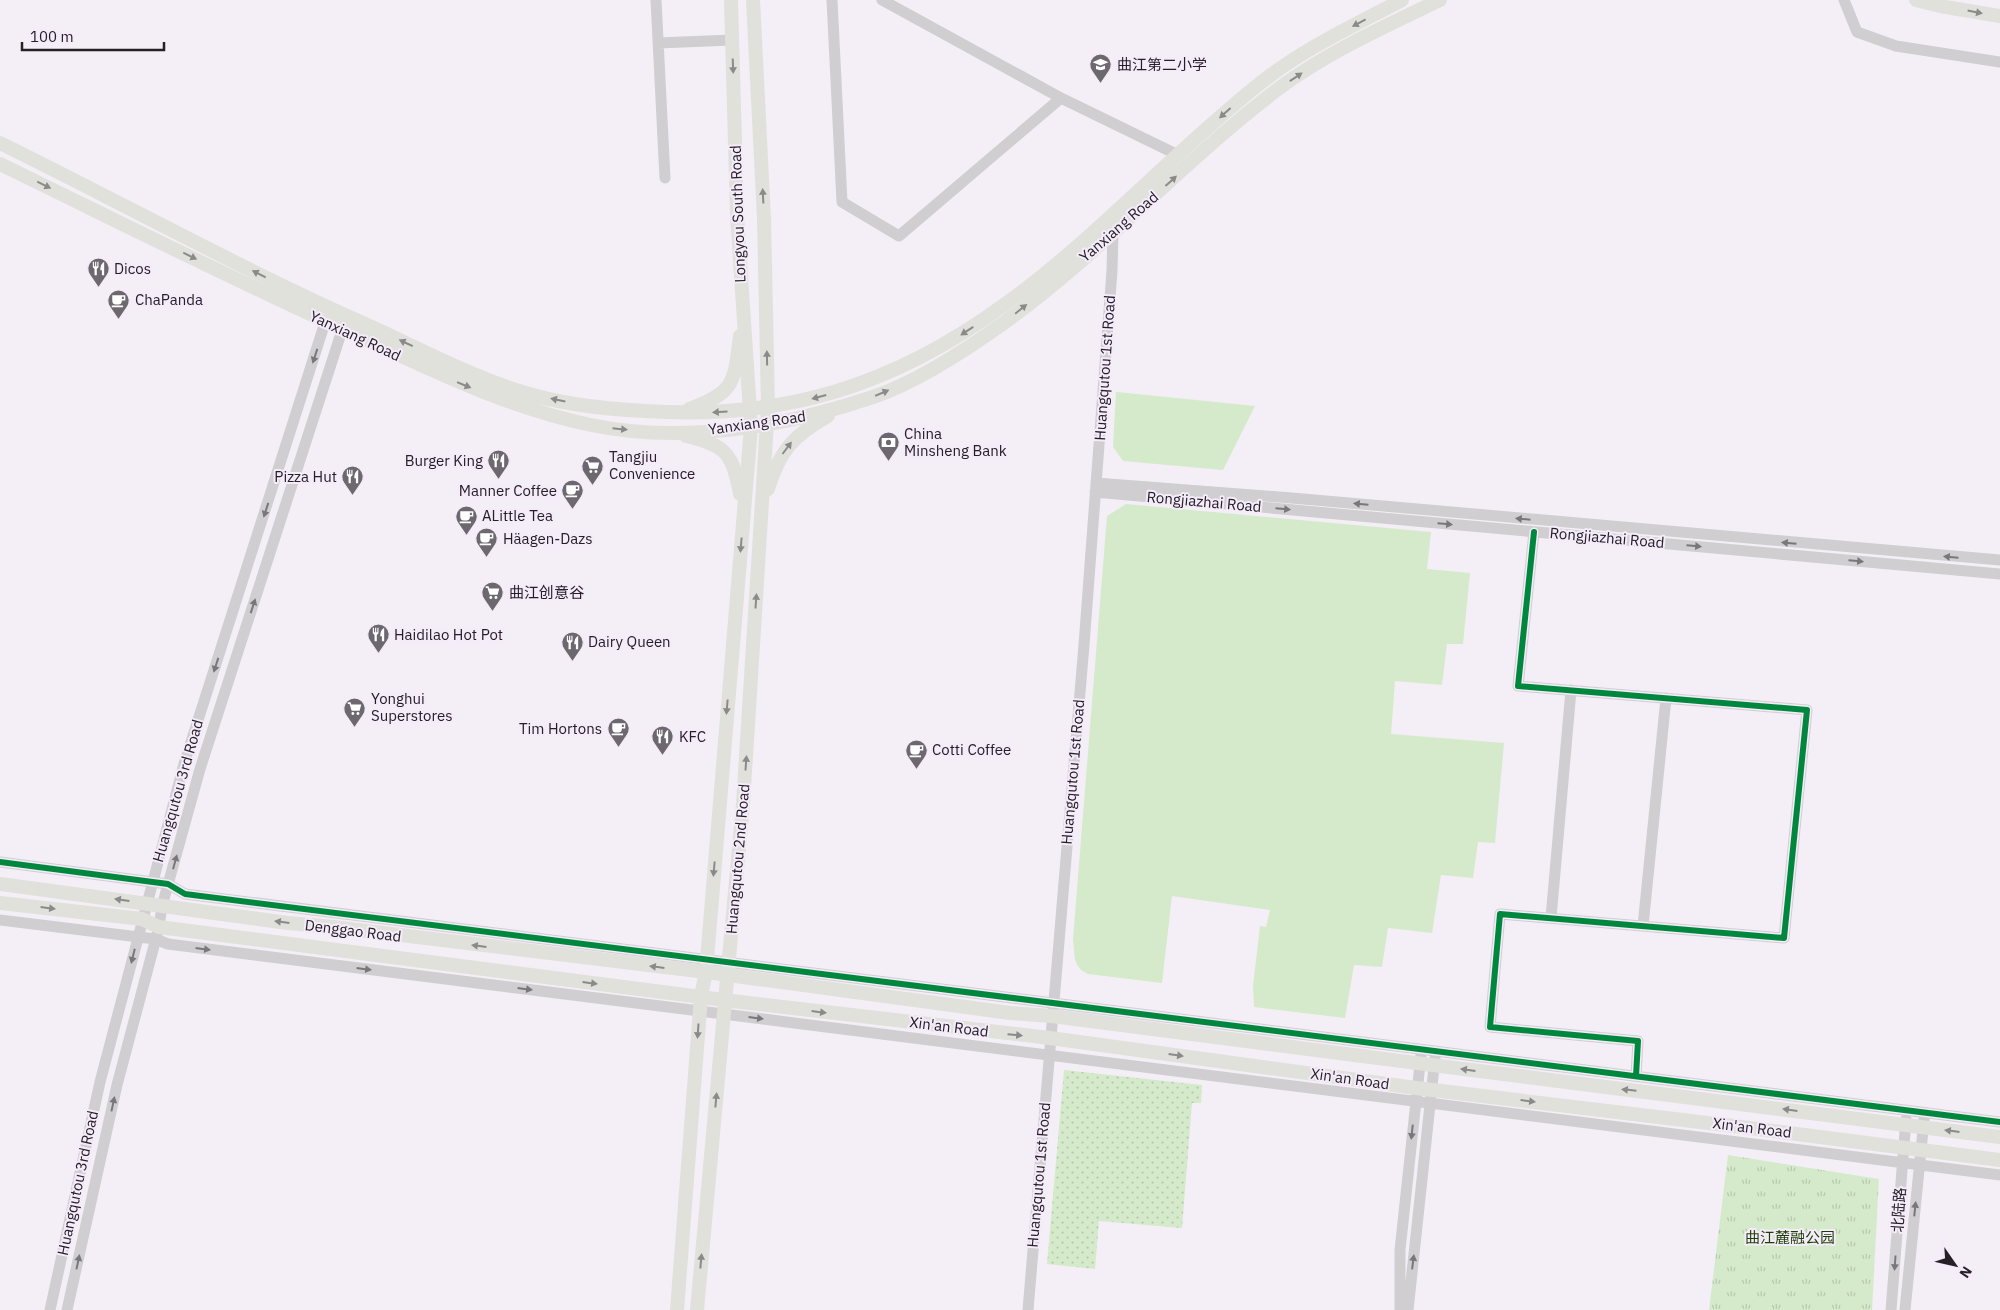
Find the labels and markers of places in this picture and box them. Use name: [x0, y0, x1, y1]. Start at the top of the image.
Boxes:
school or university icon: 曲江第二小学: [1089, 53, 1113, 84]
place label: 曲江第二小学: [1117, 55, 1207, 74]
restaurant icon: Dicos: [86, 257, 110, 288]
place label: Dicos: [114, 259, 151, 278]
cafe icon: ChaPanda: [107, 288, 131, 319]
place label: ChaPanda: [135, 290, 203, 309]
place label: China Minsheng Bank: [904, 424, 1007, 460]
bank icon: China Minsheng Bank: [876, 431, 900, 462]
place label: Tangjiu Convenience: [609, 447, 695, 483]
restaurant icon: Burger King: [487, 449, 511, 480]
place label: Burger King: [405, 451, 483, 470]
supermarket icon: Tangjiu Convenience: [581, 454, 605, 485]
restaurant icon: Pizza Hut: [341, 465, 365, 496]
place label: Pizza Hut: [274, 467, 337, 486]
cafe icon: Manner Coffee: [561, 479, 585, 510]
place label: Manner Coffee: [459, 481, 557, 500]
cafe icon: ALittle Tea: [454, 504, 478, 535]
place label: ALittle Tea: [482, 506, 553, 525]
cafe icon: Häagen-Dazs: [475, 527, 499, 558]
place label: Häagen-Dazs: [503, 529, 593, 548]
supermarket icon: 曲江创意谷: [481, 581, 505, 612]
place label: 曲江创意谷: [509, 583, 584, 602]
restaurant icon: Haidilao Hot Pot: [366, 623, 390, 654]
place label: Haidilao Hot Pot: [394, 625, 503, 644]
restaurant icon: Dairy Queen: [560, 630, 584, 661]
place label: Dairy Queen: [588, 632, 671, 651]
place label: Yonghui Superstores: [371, 689, 452, 725]
supermarket icon: Yonghui Superstores: [343, 696, 367, 727]
cafe icon: Tim Hortons: [606, 717, 630, 748]
place label: Tim Hortons: [519, 719, 602, 738]
restaurant icon: KFC: [651, 725, 675, 756]
place label: KFC: [679, 727, 706, 746]
cafe icon: Cotti Coffee: [904, 738, 928, 769]
place label: Cotti Coffee: [932, 740, 1011, 759]

